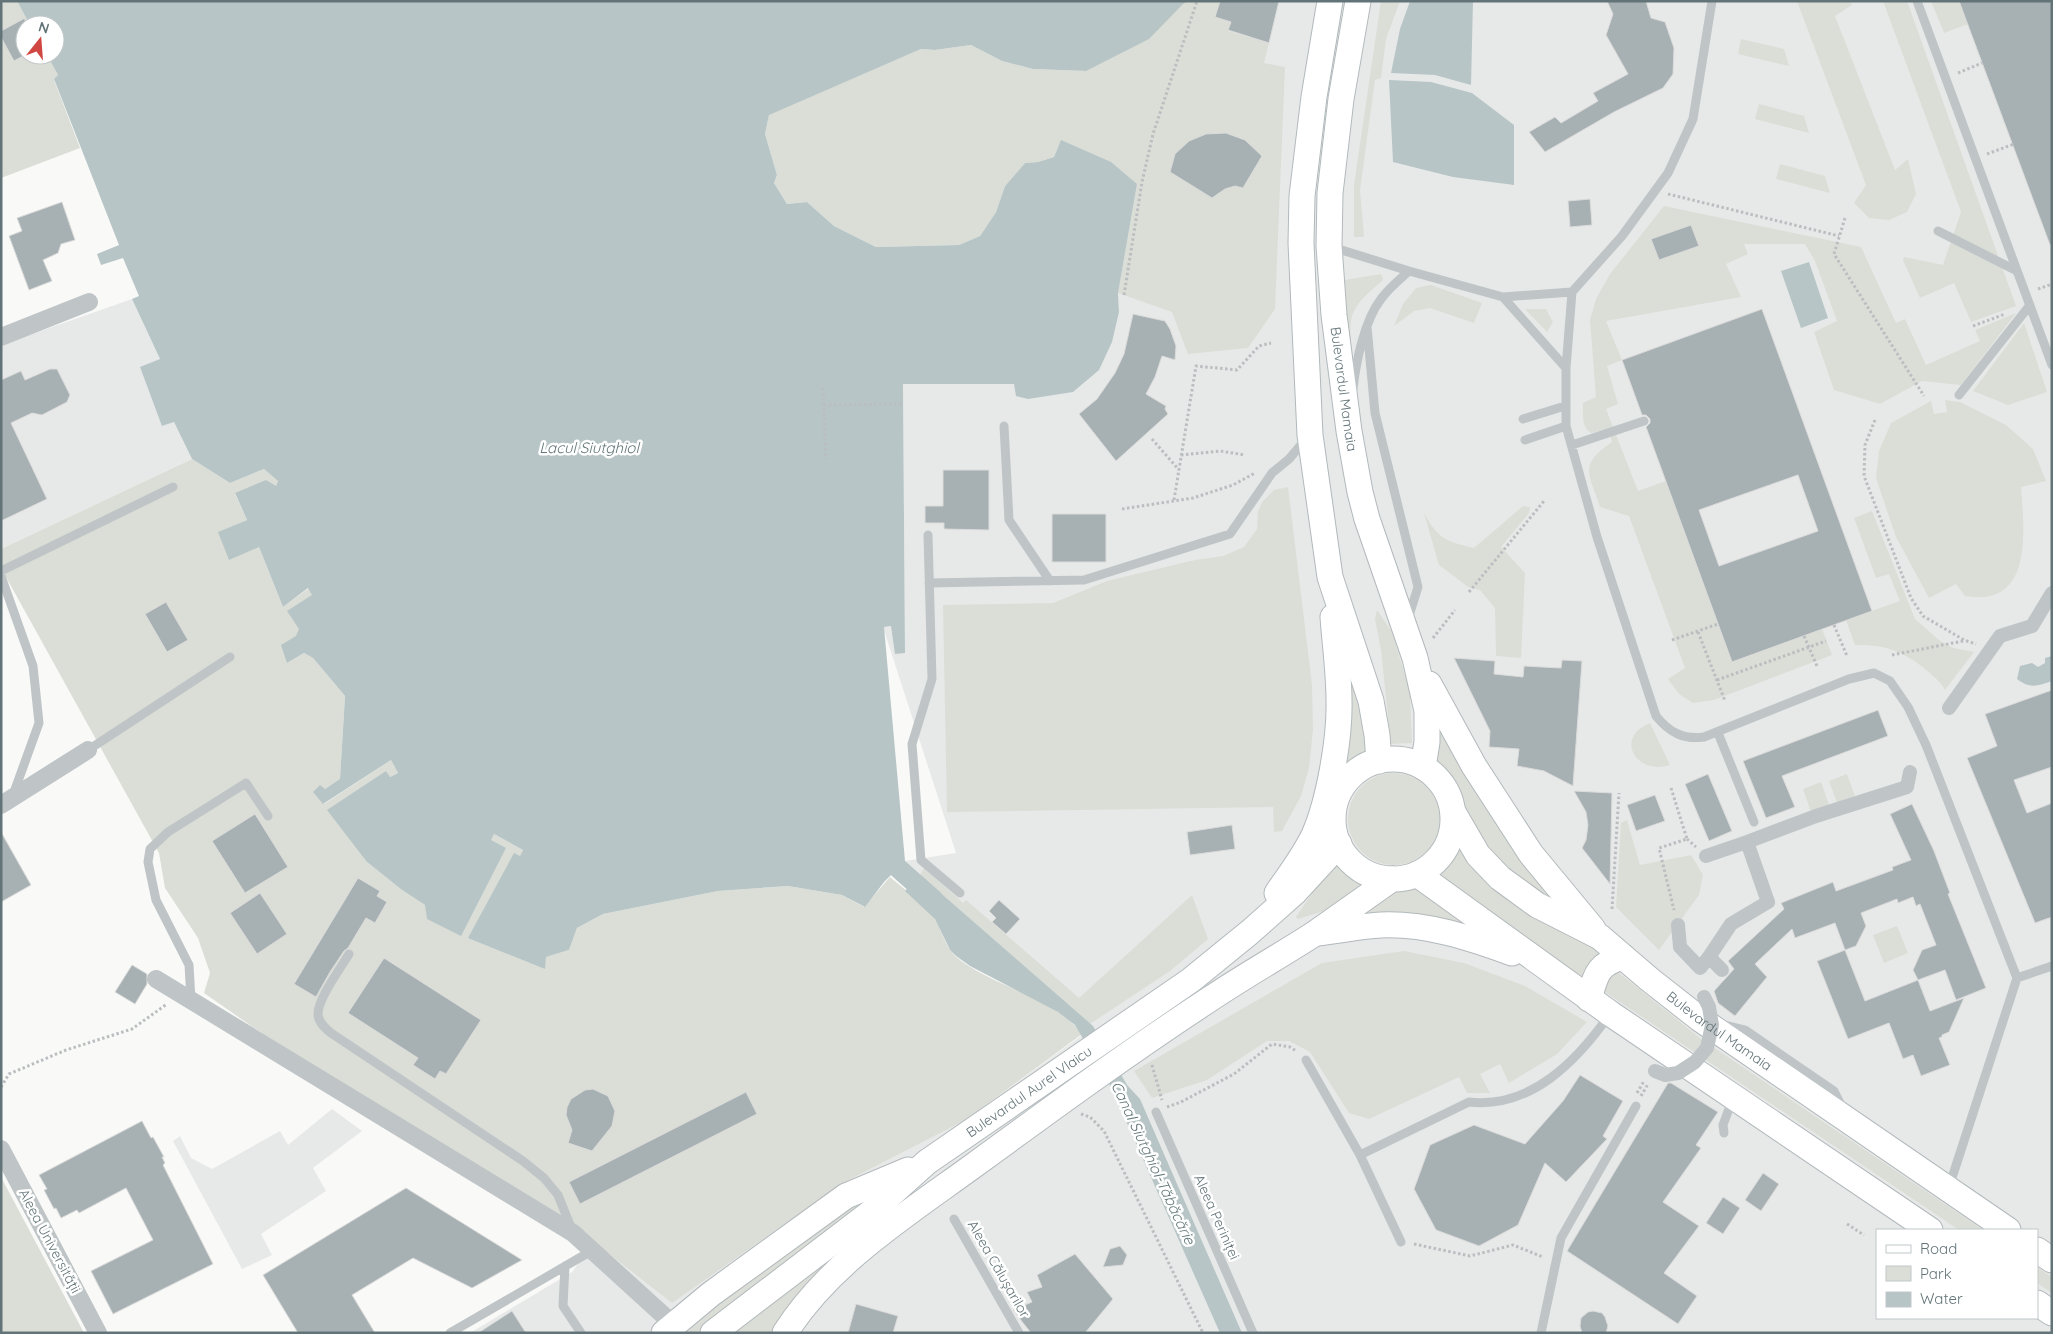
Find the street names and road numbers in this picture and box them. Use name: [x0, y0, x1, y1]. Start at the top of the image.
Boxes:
street label: Bulevardul Mamaia: [1327, 326, 1361, 453]
street label: Bulevardul Mamaia: [1663, 987, 1776, 1075]
street label: Bulevardul Aurel Vlaicu: [963, 1042, 1095, 1141]
street label: Aleea Periniței: [1190, 1172, 1244, 1262]
street label: Aleea Universității: [15, 1186, 85, 1296]
street label: Aleea Călușarilor: [964, 1217, 1034, 1321]

